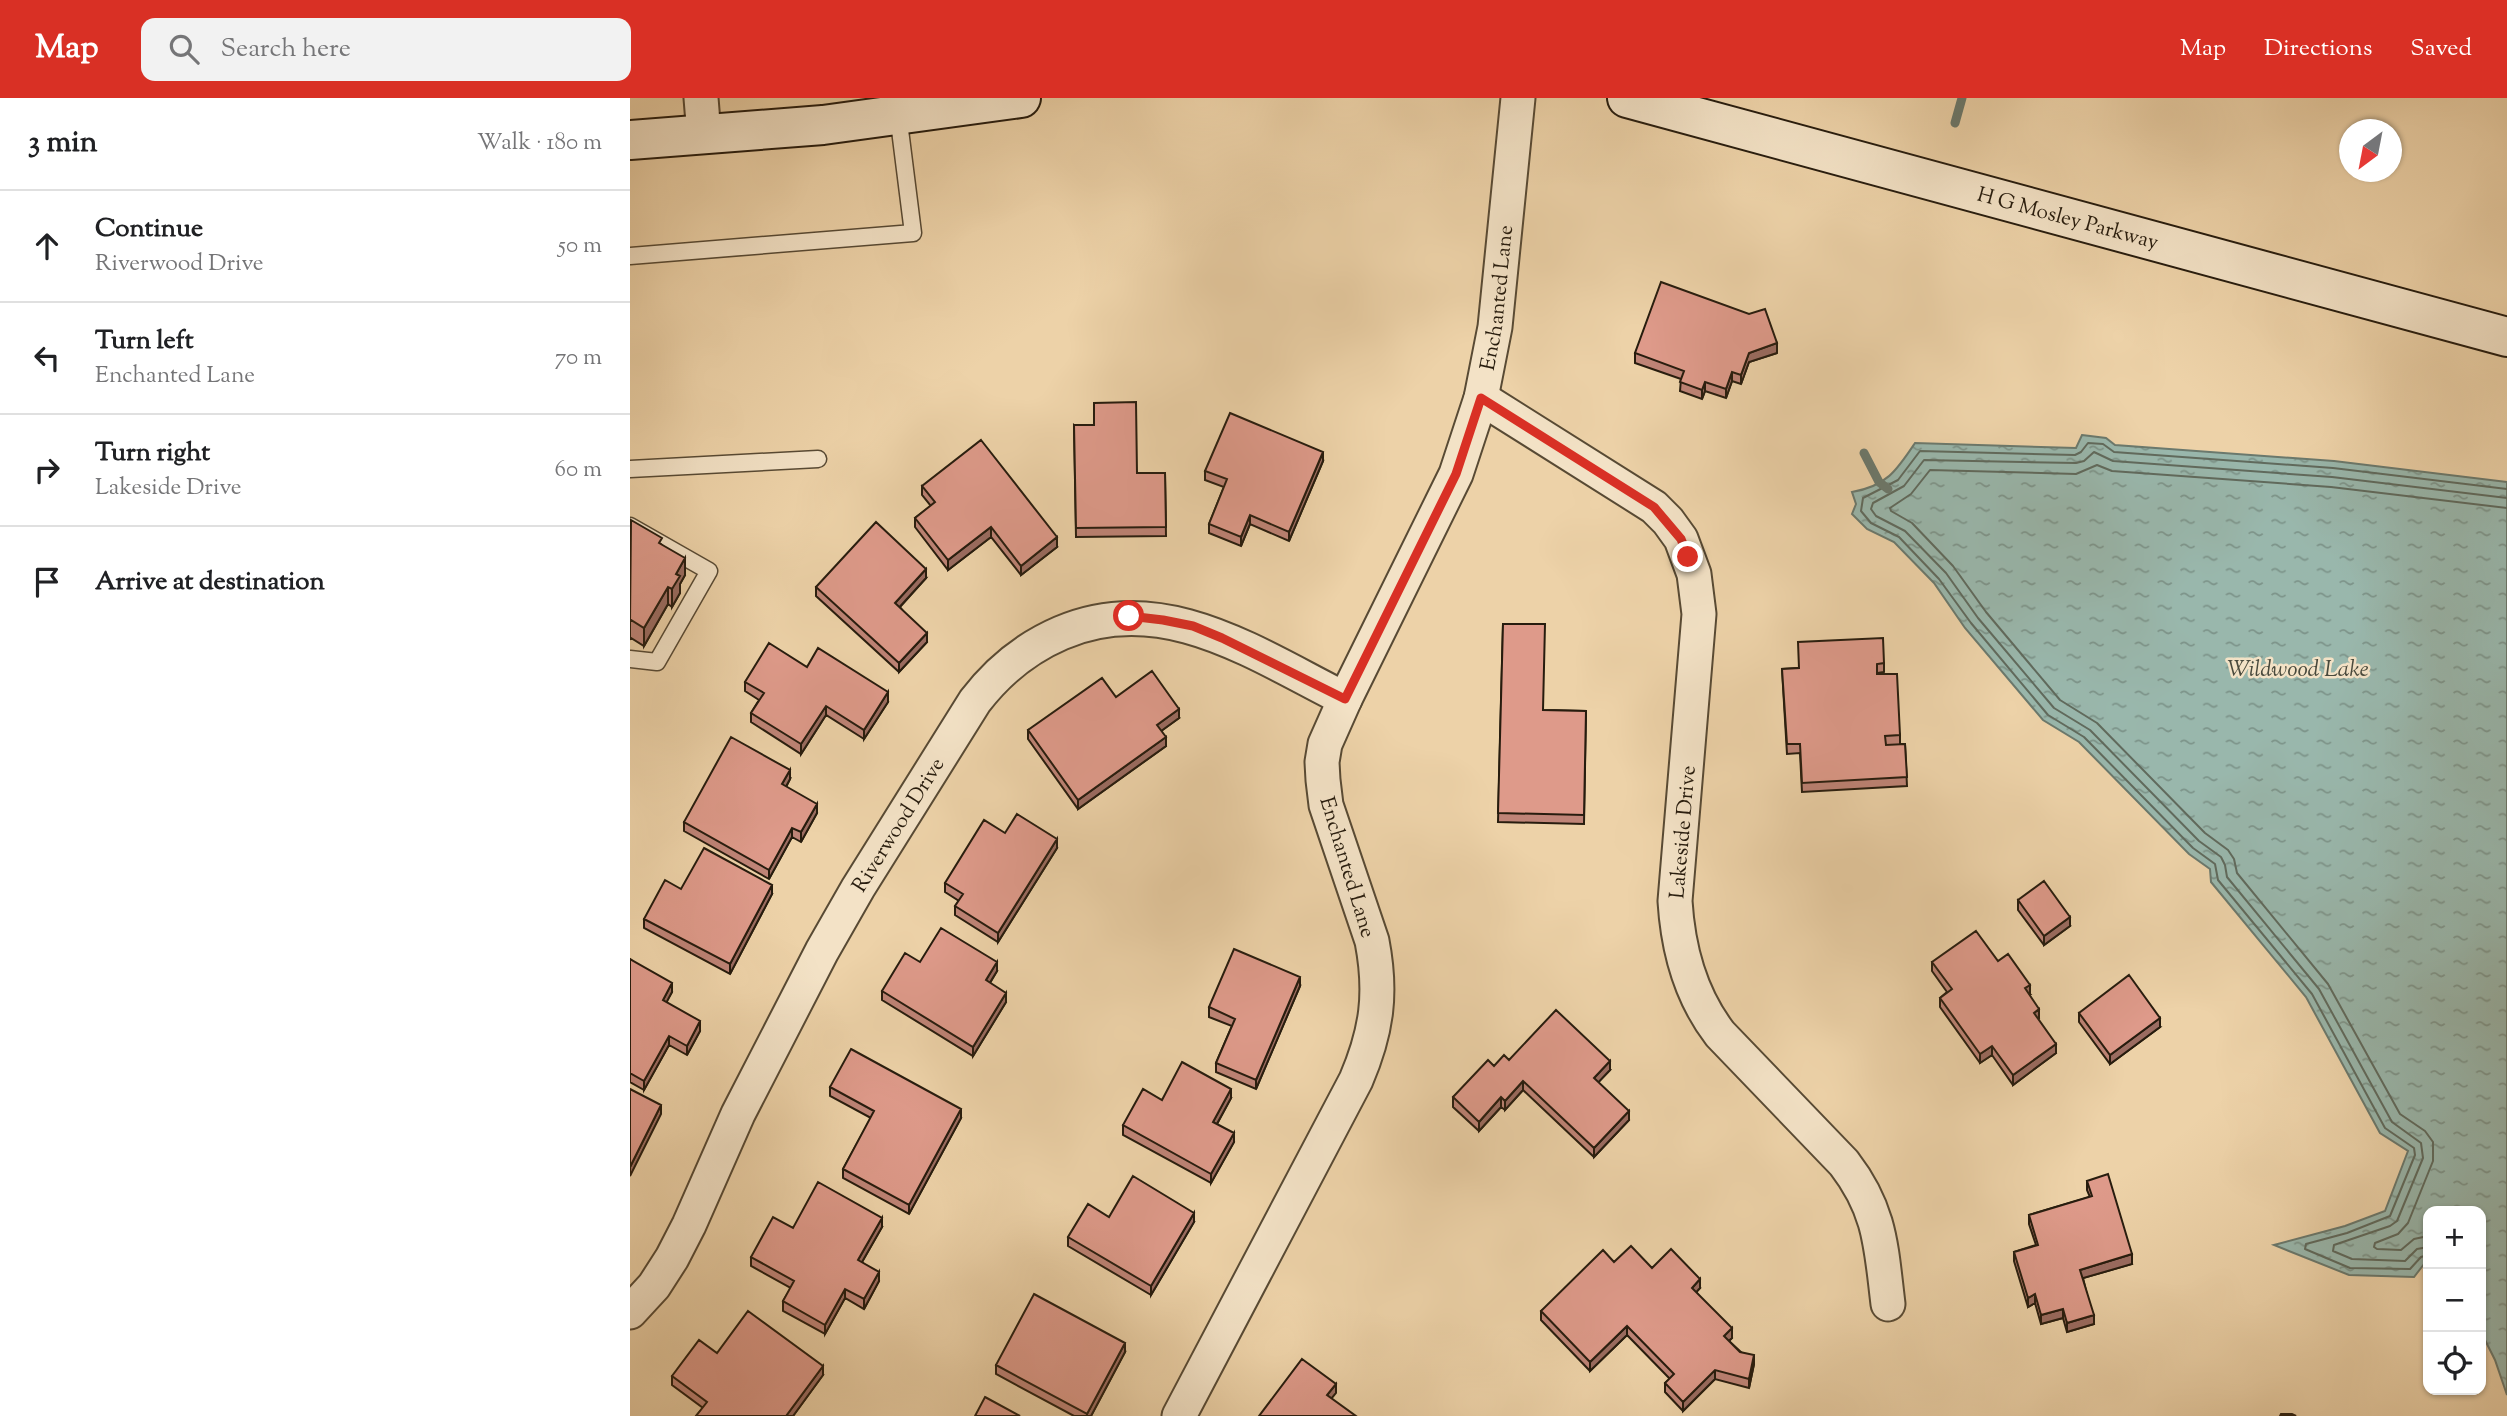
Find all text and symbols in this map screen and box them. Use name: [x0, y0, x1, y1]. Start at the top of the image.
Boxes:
search box: [141, 18, 631, 81]
text: Map: [35, 25, 99, 73]
icon: search: [165, 30, 203, 68]
text: Search here: [221, 31, 351, 68]
text: Map: [2180, 32, 2226, 66]
text: Directions: [2264, 32, 2372, 66]
text: Saved: [2410, 32, 2472, 66]
north arrow: [2339, 119, 2402, 182]
text: 3 min: [28, 122, 98, 165]
text: Walk · 180 m: [477, 127, 602, 160]
street label: H G Mosley Parkway: [1973, 181, 2162, 259]
text: Continue: [95, 211, 203, 248]
street label: Enchanted Lane: [1474, 224, 1522, 373]
icon: ahead: [28, 227, 66, 265]
text: 50 m: [558, 230, 602, 263]
text: Riverwood Drive: [95, 248, 264, 281]
text: Turn left: [95, 323, 194, 360]
icon: left: [28, 339, 66, 377]
text: 70 m: [555, 342, 602, 375]
text: Enchanted Lane: [95, 360, 255, 393]
text: Turn right: [95, 435, 210, 472]
icon: right: [28, 451, 66, 489]
text: 60 m: [554, 454, 602, 487]
text: Lakeside Drive: [95, 472, 241, 505]
route end: [1672, 541, 1703, 572]
icon: arrive: [28, 563, 66, 601]
text: Arrive at destination: [95, 564, 325, 601]
route start: [1113, 600, 1144, 631]
water label: Wildwood Lake: [2227, 654, 2369, 687]
street label: Riverwood Drive: [846, 752, 953, 899]
street label: Lakeside Drive: [1663, 764, 1705, 900]
street label: Enchanted Lane: [1310, 793, 1382, 942]
map controls: [2423, 1206, 2486, 1395]
button: +: [2423, 1206, 2486, 1269]
button: −: [2423, 1269, 2486, 1332]
button: locate: [2423, 1332, 2486, 1395]

